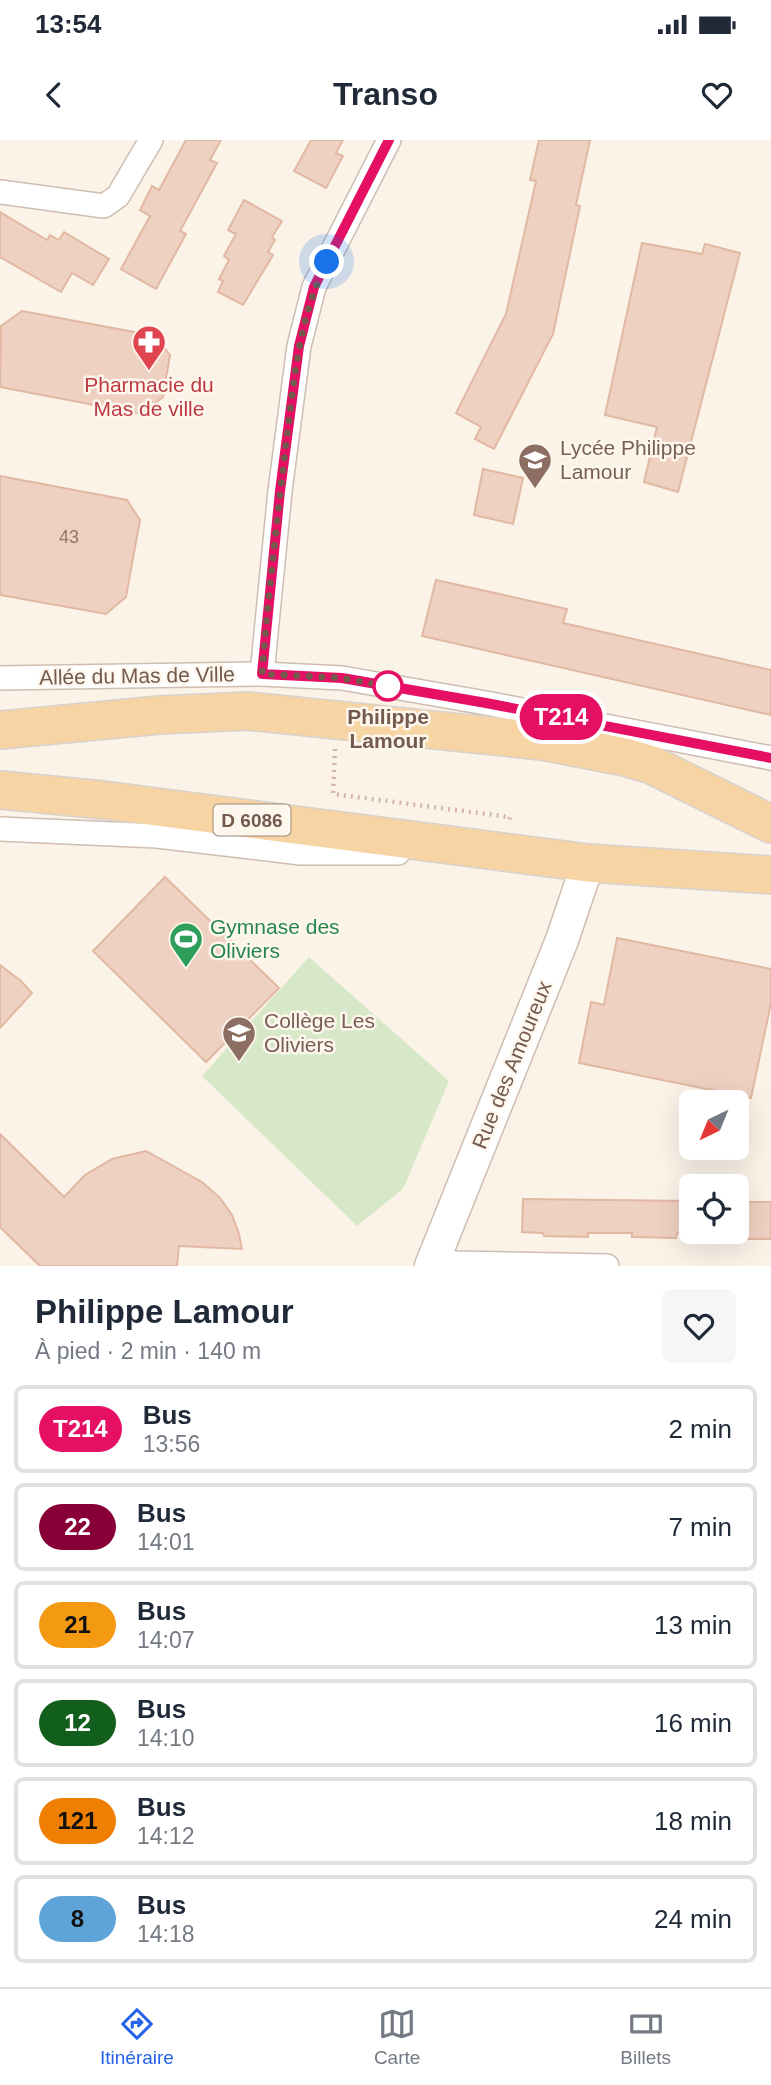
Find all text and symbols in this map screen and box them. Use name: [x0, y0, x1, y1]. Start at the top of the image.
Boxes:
text: 13:54: [35, 9, 102, 39]
icon: back: [35, 76, 73, 114]
text: Transo: [333, 76, 438, 112]
icon: heart: [698, 76, 736, 114]
your location: [309, 244, 344, 279]
pharmacy icon: Pharmacie du Mas de ville: [130, 323, 168, 372]
place label: Pharmacie du Mas de ville: [84, 373, 214, 420]
place label: Lycée Philippe Lamour: [560, 436, 696, 483]
school or university icon: Lycée Philippe Lamour: [516, 441, 554, 490]
house number: 43: [59, 527, 79, 547]
street label: Allée du Mas de Ville: [39, 662, 235, 689]
marker: Philippe Lamour: [373, 671, 403, 701]
line badge: T214: [512, 694, 610, 740]
text: T214: [534, 703, 588, 730]
place label: Philippe Lamour: [347, 705, 429, 752]
road number: D 6086: [214, 804, 290, 835]
place label: Gymnase des Oliviers: [210, 915, 340, 962]
sports icon: Gymnase des Oliviers: [167, 920, 205, 969]
street label: Rue des Amoureux: [467, 977, 556, 1152]
place label: Collège Les Oliviers: [264, 1009, 375, 1056]
school or university icon: Collège Les Oliviers: [220, 1014, 258, 1063]
north arrow: [679, 1090, 749, 1160]
map controls: [679, 1090, 749, 1244]
button: locate: [679, 1174, 749, 1244]
button: heart: [662, 1289, 736, 1363]
text: Philippe Lamour: [35, 1293, 294, 1330]
text: À pied · 2 min · 140 m: [35, 1338, 261, 1364]
text: Bus: [143, 1400, 192, 1430]
text: 2 min: [668, 1414, 732, 1444]
text: T214: [53, 1415, 108, 1442]
text: 13:56: [143, 1431, 200, 1457]
text: Bus: [137, 1498, 186, 1528]
text: 7 min: [668, 1512, 732, 1542]
text: 22: [64, 1513, 91, 1540]
text: 14:01: [137, 1529, 195, 1555]
text: Bus: [137, 1596, 186, 1626]
text: 13 min: [654, 1610, 732, 1640]
text: 21: [64, 1611, 91, 1638]
text: 14:07: [137, 1627, 195, 1653]
text: Bus: [137, 1694, 186, 1724]
text: 16 min: [654, 1708, 732, 1738]
text: 12: [64, 1709, 91, 1736]
text: 14:10: [137, 1725, 195, 1751]
text: Bus: [137, 1792, 186, 1822]
text: 18 min: [654, 1806, 732, 1836]
text: 121: [57, 1807, 98, 1834]
text: 14:12: [137, 1823, 195, 1849]
text: Bus: [137, 1890, 186, 1920]
text: 24 min: [654, 1904, 732, 1934]
text: 8: [71, 1905, 84, 1932]
text: 14:18: [137, 1921, 195, 1947]
tab: Itinéraire: [100, 2005, 174, 2069]
tab: Carte: [374, 2005, 420, 2069]
tab: Billets: [620, 2005, 671, 2069]

